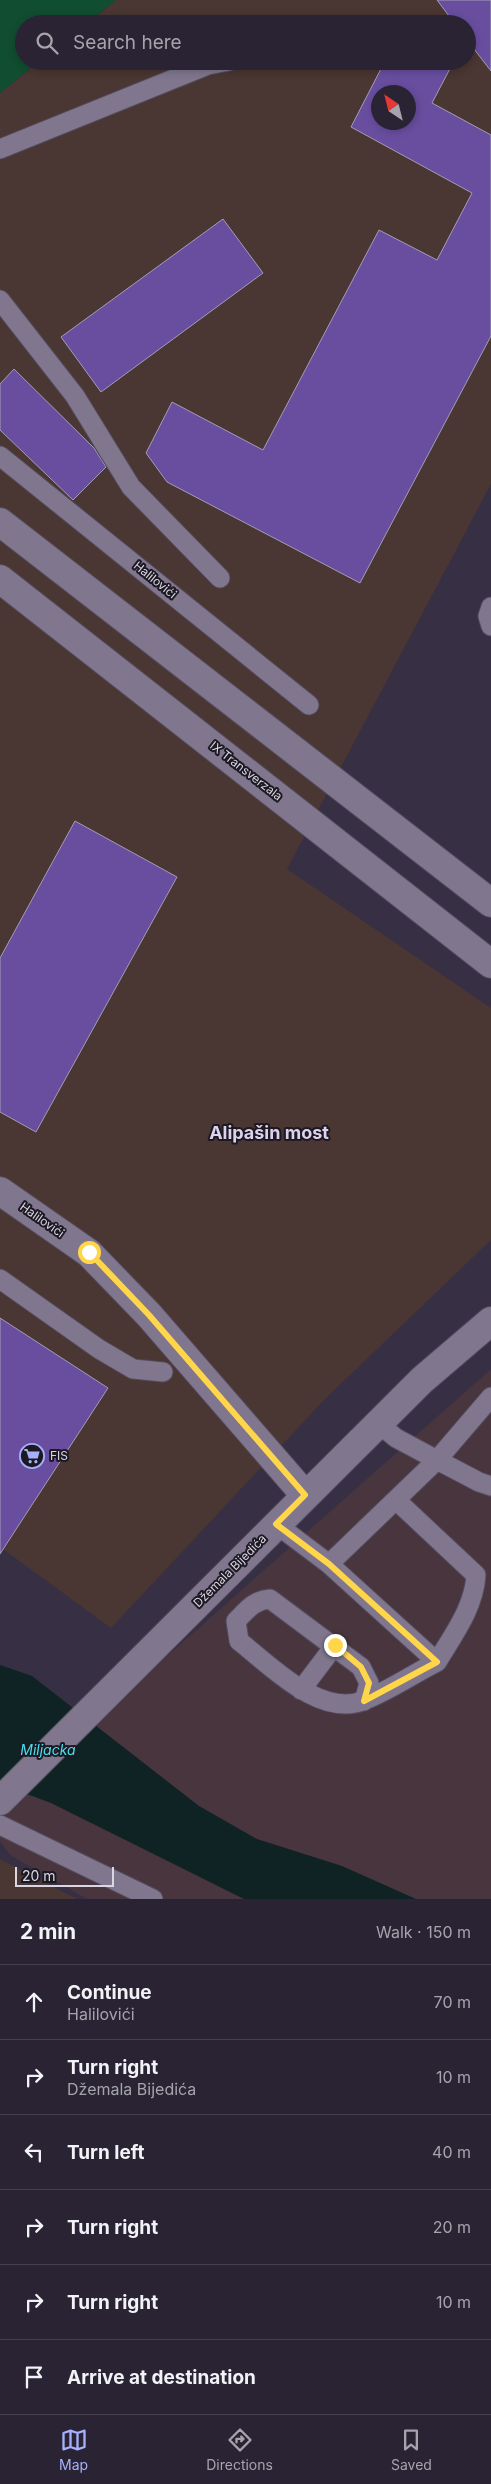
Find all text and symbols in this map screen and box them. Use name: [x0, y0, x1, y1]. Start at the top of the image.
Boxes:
search box: [15, 15, 476, 70]
icon: search: [33, 29, 61, 57]
text: Search here: [73, 31, 182, 54]
north arrow: [371, 85, 416, 130]
street label: Halilovići: [131, 558, 180, 601]
street label: IX Transverzala: [207, 738, 285, 803]
district label: Alipašin most: [209, 1122, 329, 1143]
street label: Halilovići: [17, 1199, 67, 1240]
route start: [78, 1241, 101, 1264]
supermarket icon: FIS: [19, 1443, 45, 1469]
place label: FIS: [50, 1448, 68, 1463]
street label: Džemala Bijedića: [190, 1531, 269, 1610]
route end: [324, 1634, 347, 1657]
water label: Miljacka: [20, 1741, 76, 1758]
scale bar: [15, 1864, 114, 1887]
text: 20 m: [22, 1867, 56, 1884]
text: 2 min: [20, 1919, 76, 1944]
text: Walk · 150 m: [376, 1922, 471, 1942]
text: Continue: [67, 1981, 152, 2004]
icon: ahead: [20, 1988, 48, 2016]
text: 70 m: [434, 1992, 471, 2012]
text: Halilovići: [67, 2004, 135, 2024]
text: Turn right: [67, 2056, 158, 2079]
icon: right: [20, 2063, 48, 2091]
text: 10 m: [436, 2067, 471, 2087]
text: Džemala Bijedića: [67, 2079, 196, 2099]
icon: left: [20, 2138, 48, 2166]
text: Turn left: [67, 2141, 145, 2164]
text: 40 m: [432, 2142, 471, 2162]
icon: right: [20, 2213, 48, 2241]
text: Turn right: [67, 2216, 158, 2239]
text: 20 m: [433, 2217, 471, 2237]
icon: right: [20, 2288, 48, 2316]
text: Turn right: [67, 2291, 158, 2314]
text: 10 m: [436, 2292, 471, 2312]
icon: arrive: [20, 2363, 48, 2391]
text: Arrive at destination: [67, 2366, 256, 2389]
tab: Map: [59, 2426, 88, 2473]
tab: Directions: [206, 2426, 273, 2473]
tab: Saved: [391, 2426, 432, 2473]

